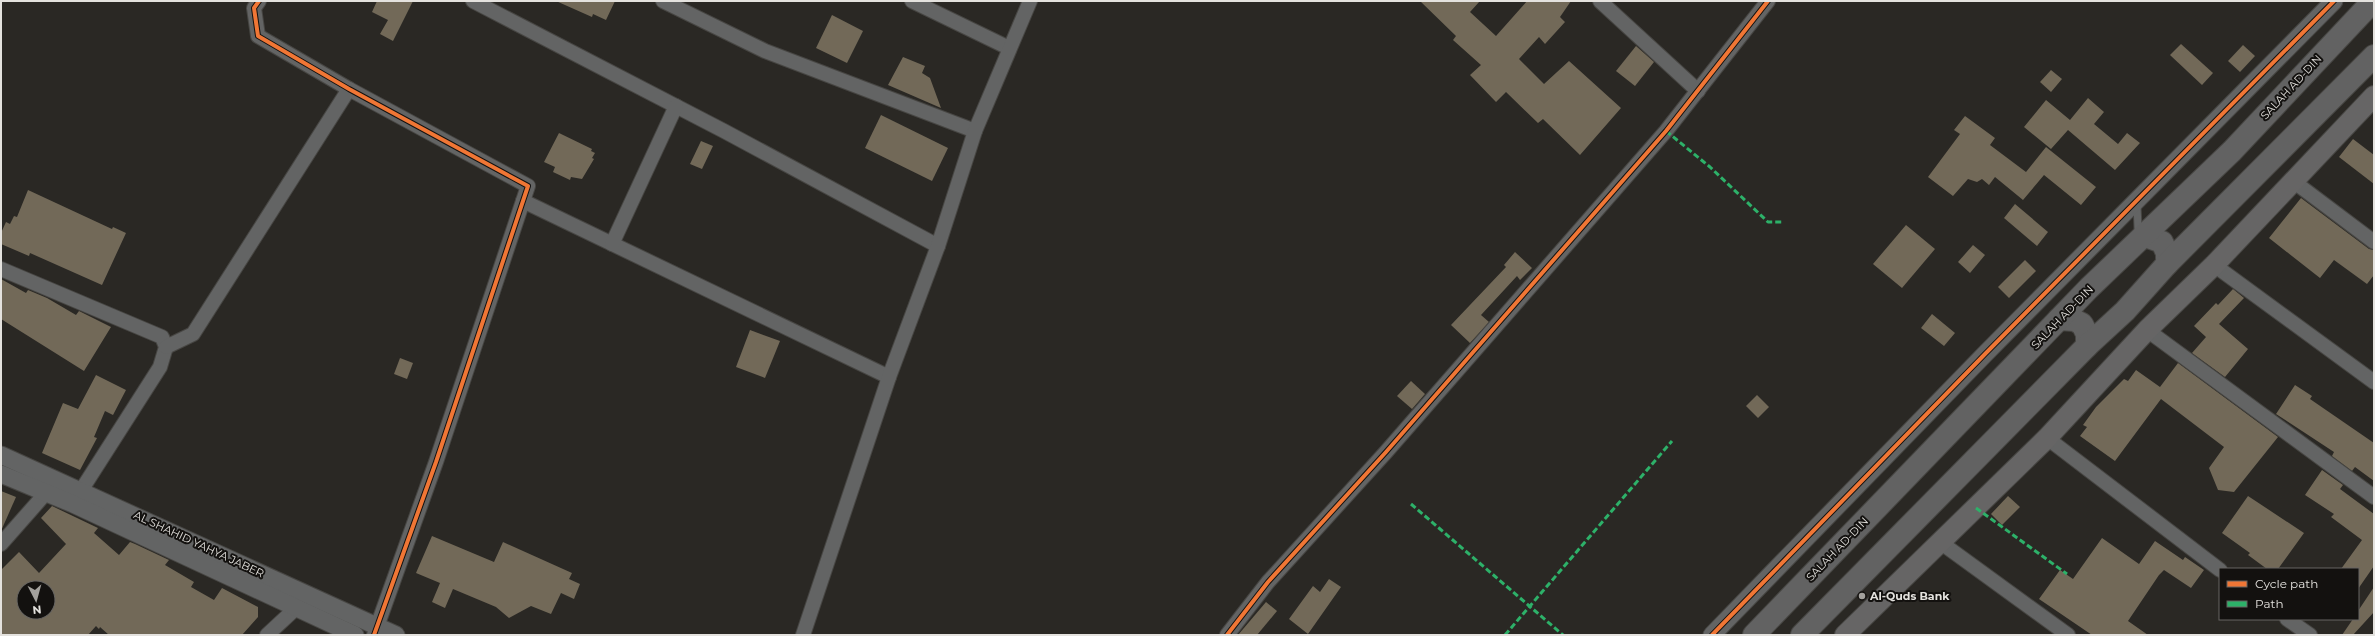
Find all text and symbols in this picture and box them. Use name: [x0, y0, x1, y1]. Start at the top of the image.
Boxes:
street label: SALAH AD-DIN: [2257, 52, 2325, 122]
street label: SALAH AD-DIN: [2028, 282, 2096, 352]
street label: AL SHAHID YAHYA JABER: [132, 508, 266, 580]
street label: SALAH AD-DIN: [1803, 514, 1871, 584]
legend: [2219, 568, 2359, 620]
text: Cycle path: [2255, 576, 2318, 591]
north arrow: [16, 580, 56, 620]
place label: Al-Quds Bank: [1869, 589, 1950, 603]
marker: Al-Quds Bank: [1857, 591, 1867, 601]
text: Path: [2255, 596, 2284, 611]
text: N: [32, 603, 42, 617]

